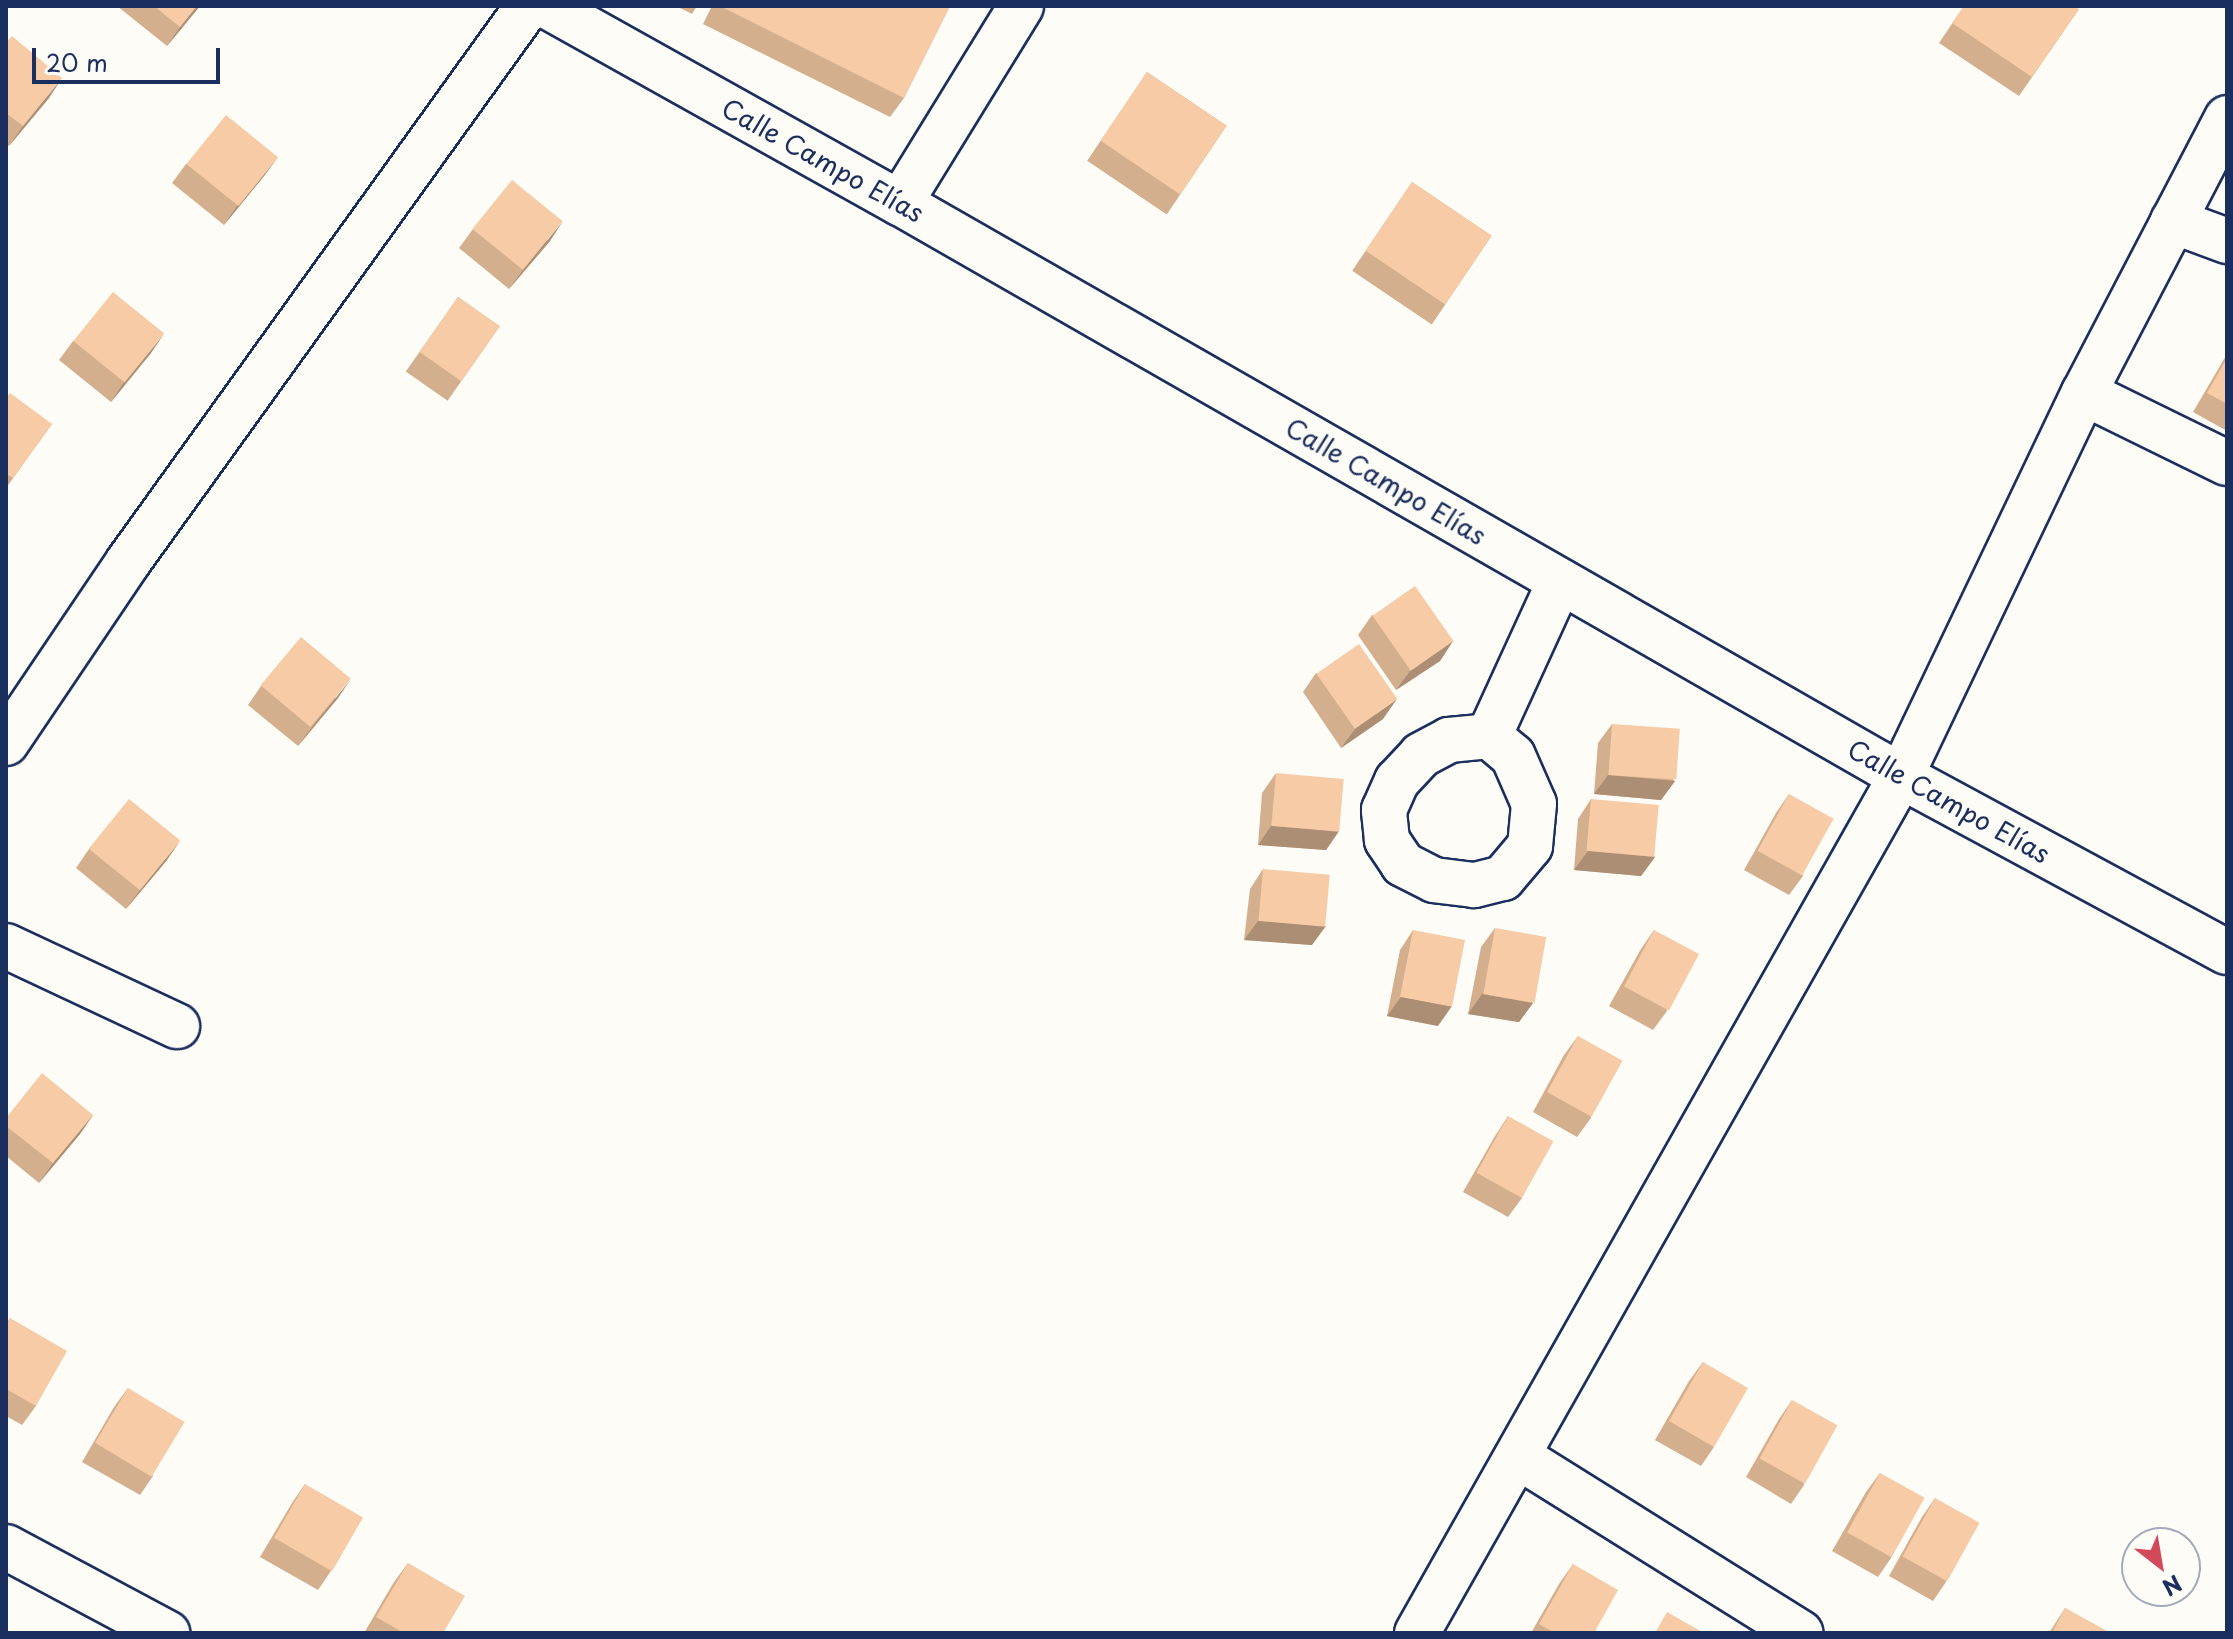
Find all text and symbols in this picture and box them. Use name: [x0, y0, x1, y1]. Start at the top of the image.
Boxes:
scale bar: [36, 32, 224, 82]
text: 20 m: [46, 44, 108, 80]
street label: Calle Campo Elías: [717, 92, 929, 228]
street label: Calle Campo Elías: [1280, 411, 1492, 551]
street label: Calle Campo Elías: [1843, 733, 2055, 869]
north arrow: [2121, 1527, 2201, 1607]
text: N: [2157, 1568, 2189, 1605]

